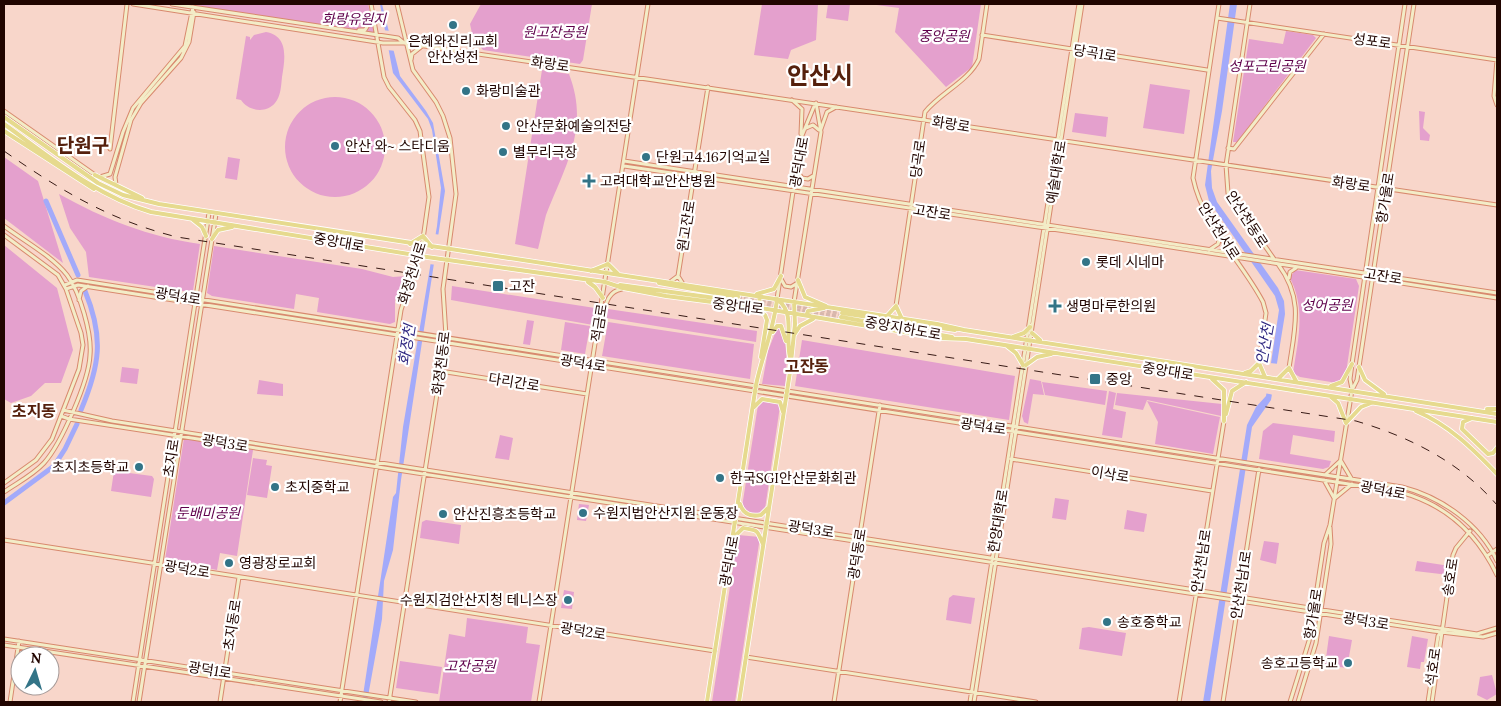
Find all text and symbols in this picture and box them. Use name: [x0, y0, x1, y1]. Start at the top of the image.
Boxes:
park label: 화랑유원지: [322, 10, 387, 28]
marker: 은혜와진리교회 안산성전: [447, 19, 459, 31]
park label: 원고잔공원: [523, 23, 588, 41]
park label: 중앙공원: [918, 27, 971, 45]
street label: 성포로: [1352, 29, 1393, 53]
place label: 은혜와진리교회 안산성전: [408, 32, 498, 66]
street label: 당곡1로: [1072, 41, 1118, 65]
street label: 화랑로: [530, 52, 571, 76]
park label: 성포근린공원: [1228, 57, 1307, 75]
district label: 안산시: [787, 60, 853, 91]
place label: 화랑미술관: [476, 82, 541, 100]
marker: 화랑미술관: [460, 85, 472, 97]
street label: 화랑로: [931, 112, 972, 136]
place label: 안산문화예술의전당: [516, 117, 632, 135]
marker: 안산문화예술의전당: [500, 120, 512, 132]
district label: 단원구: [57, 133, 109, 157]
street label: 광덕대로: [786, 135, 812, 189]
place label: 안산 와~ 스타디움: [345, 137, 450, 155]
street label: 당곡로: [906, 138, 930, 179]
street label: 예술대학로: [1042, 139, 1070, 205]
marker: 안산 와~ 스타디움: [329, 140, 341, 152]
place label: 별무리극장: [513, 143, 578, 161]
marker: 별무리극장: [497, 146, 509, 158]
place label: 단원고4.16기억교실: [656, 148, 770, 166]
marker: 단원고4.16기억교실: [640, 151, 652, 163]
street label: 항가울로: [1372, 171, 1398, 225]
place label: 고려대학교안산병원: [600, 172, 716, 190]
street label: 화랑로: [1331, 172, 1372, 196]
marker: 고려대학교안산병원: [582, 174, 596, 188]
street label: 안산천동로: [1222, 187, 1272, 251]
street label: 원고잔로: [673, 199, 699, 253]
street label: 안산천서로: [1194, 199, 1244, 263]
street label: 고잔로: [912, 200, 953, 224]
street label: 중앙대로: [312, 229, 366, 255]
street label: 화정천서로: [394, 239, 430, 306]
place label: 롯데 시네마: [1096, 253, 1164, 271]
marker: 롯데 시네마: [1080, 256, 1092, 268]
street label: 고잔로: [1363, 264, 1404, 288]
place label: 고잔: [509, 277, 535, 295]
marker: 고잔: [491, 279, 505, 293]
street label: 광덕4로: [154, 283, 202, 309]
street label: 중앙대로: [711, 294, 765, 318]
park label: 성어공원: [1301, 296, 1354, 314]
place label: 생명마루한의원: [1066, 297, 1156, 315]
marker: 생명마루한의원: [1048, 299, 1062, 313]
street label: 적금로: [587, 302, 611, 343]
street label: 중앙지하도로: [863, 312, 943, 344]
water label: 안산천: [1252, 320, 1278, 366]
water label: 화정천: [394, 321, 419, 367]
street label: 화정천동로: [428, 330, 454, 396]
street label: 광덕4로: [559, 350, 607, 376]
district label: 고잔동: [785, 356, 829, 376]
street label: 중앙대로: [1141, 358, 1195, 384]
street label: 다리간로: [487, 369, 541, 395]
place label: 중앙: [1106, 370, 1132, 388]
marker: 중앙: [1088, 372, 1102, 386]
district label: 초지동: [12, 401, 56, 421]
street label: 광덕4로: [959, 414, 1007, 438]
street label: 광덕3로: [201, 430, 249, 456]
street label: 초지로: [159, 437, 183, 478]
place label: 초지초등학교: [52, 458, 129, 476]
marker: 초지초등학교: [133, 461, 145, 473]
street label: 이삭로: [1090, 462, 1131, 486]
place label: 한국SGI안산문화회관: [730, 469, 856, 487]
marker: 한국SGI안산문화회관: [714, 472, 726, 484]
street label: 광덕4로: [1359, 477, 1408, 503]
place label: 초지중학교: [285, 478, 350, 496]
marker: 초지중학교: [269, 481, 281, 493]
street label: 한양대학로: [984, 488, 1012, 554]
park label: 둔배미공원: [176, 504, 241, 522]
place label: 수원지법안산지원 운동장: [593, 504, 738, 522]
place label: 안산진흥초등학교: [453, 505, 556, 523]
marker: 수원지법안산지원 운동장: [577, 507, 589, 519]
marker: 안산진흥초등학교: [437, 508, 449, 520]
street label: 광덕3로: [787, 516, 835, 542]
street label: 광덕동로: [844, 527, 870, 581]
street label: 안산천남로: [1187, 528, 1215, 594]
street label: 광덕대로: [716, 534, 742, 588]
street label: 안산천남1로: [1227, 549, 1255, 621]
place label: 영광장로교회: [239, 554, 316, 572]
street label: 광덕2로: [163, 556, 211, 582]
street label: 송호로: [1438, 556, 1462, 597]
marker: 영광장로교회: [223, 557, 235, 569]
street label: 항가울로: [1300, 587, 1326, 641]
place label: 수원지검안산지청 테니스장: [400, 591, 558, 609]
marker: 수원지검안산지청 테니스장: [562, 594, 574, 606]
street label: 초지동로: [219, 598, 245, 652]
street label: 광덕3로: [1342, 608, 1390, 634]
place label: 송호중학교: [1117, 613, 1182, 631]
marker: 송호중학교: [1101, 616, 1113, 628]
street label: 광덕2로: [559, 618, 607, 644]
north arrow: [10, 646, 60, 696]
street label: 석호로: [1421, 646, 1445, 687]
text: N: [30, 649, 42, 668]
place label: 송호고등학교: [1261, 654, 1338, 672]
park label: 고잔공원: [444, 657, 497, 675]
marker: 송호고등학교: [1342, 657, 1354, 669]
street label: 광덕1로: [187, 658, 233, 682]

